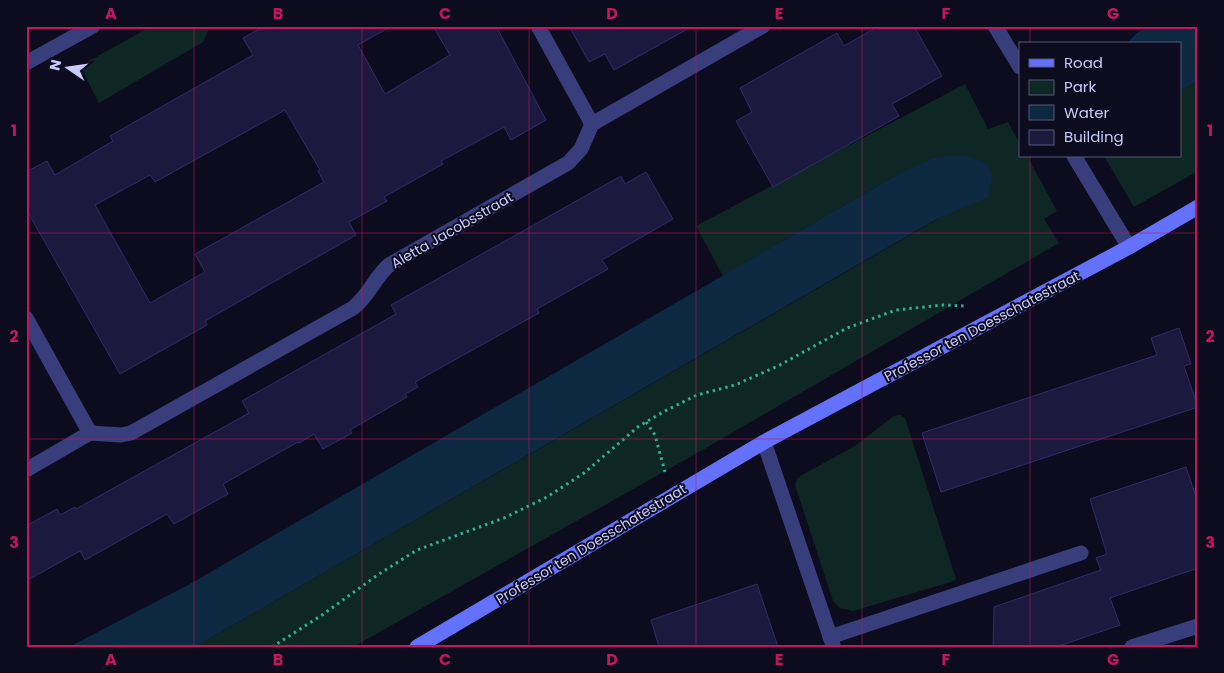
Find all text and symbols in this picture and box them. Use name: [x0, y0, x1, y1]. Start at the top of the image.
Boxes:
text: A: [105, 2, 117, 25]
text: B: [273, 2, 283, 25]
text: C: [439, 2, 451, 25]
text: D: [606, 2, 618, 25]
text: E: [775, 2, 783, 25]
text: F: [942, 2, 951, 25]
text: G: [1107, 2, 1119, 25]
north arrow: [42, 42, 92, 92]
legend: [1019, 42, 1182, 158]
text: Road: [1064, 52, 1103, 73]
text: N: [44, 58, 66, 72]
text: Park: [1064, 76, 1096, 97]
text: Water: [1064, 102, 1110, 123]
text: 1: [11, 119, 17, 142]
text: 1: [1207, 119, 1213, 142]
text: Building: [1064, 126, 1124, 147]
street label: Aletta Jacobsstraat: [387, 187, 517, 273]
street label: Professor ten Doesschatestraat: [881, 266, 1083, 386]
text: 2: [9, 325, 19, 348]
text: 2: [1205, 325, 1215, 348]
street label: Professor ten Doesschatestraat: [492, 479, 690, 609]
text: 3: [9, 531, 19, 554]
text: 3: [1205, 531, 1215, 554]
text: A: [105, 648, 117, 671]
text: B: [273, 648, 283, 671]
text: C: [439, 648, 451, 671]
text: D: [606, 648, 618, 671]
text: E: [775, 648, 783, 671]
text: F: [942, 648, 951, 671]
text: G: [1107, 648, 1119, 671]

